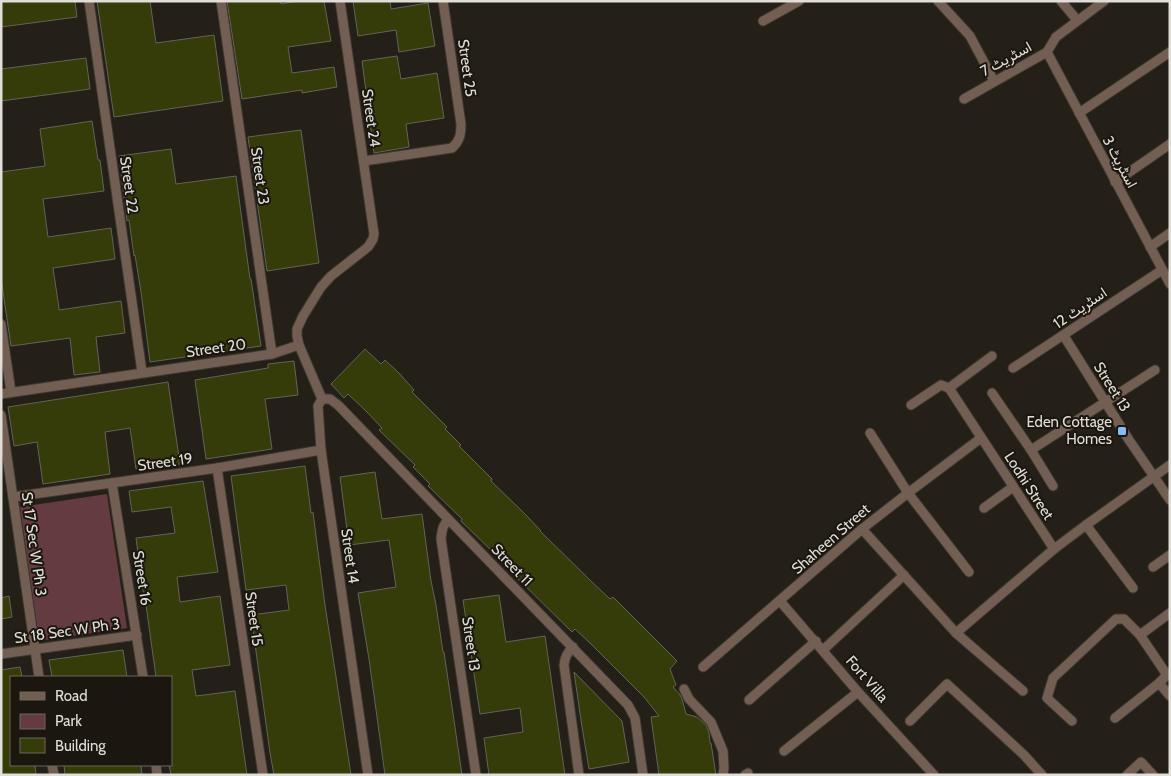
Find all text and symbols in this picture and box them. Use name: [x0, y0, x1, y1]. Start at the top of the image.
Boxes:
street label: Street 25: [454, 38, 480, 98]
street label: اسٹریٹ 7: [977, 38, 1035, 80]
street label: Street 24: [358, 88, 384, 149]
street label: اسٹریٹ 3: [1099, 133, 1141, 191]
street label: Street 23: [247, 146, 273, 206]
street label: Street 22: [116, 155, 142, 215]
street label: اسٹریٹ 12: [1050, 284, 1110, 332]
street label: Street 20: [185, 335, 247, 361]
street label: Street 13: [1090, 359, 1134, 415]
place label: Eden Cottage Homes: [1027, 413, 1112, 448]
marker: Eden Cottage Homes: [1116, 425, 1128, 437]
street label: Street 19: [136, 449, 194, 475]
street label: Lodhi Street: [1000, 449, 1058, 523]
street label: St 17 Sec W Ph 3: [18, 491, 50, 597]
street label: Shaheen Street: [788, 500, 874, 578]
street label: Street 14: [337, 527, 363, 585]
street label: Street 11: [488, 540, 536, 590]
street label: Street 16: [129, 549, 155, 607]
street label: Street 15: [241, 591, 267, 647]
street label: St 18 Sec W Ph 3: [13, 615, 121, 647]
street label: Street 13: [458, 616, 484, 672]
street label: Fort Villa: [842, 652, 893, 707]
legend: [10, 676, 172, 766]
text: Road: [55, 687, 88, 705]
text: Park: [55, 712, 82, 730]
text: Building: [55, 737, 106, 755]

